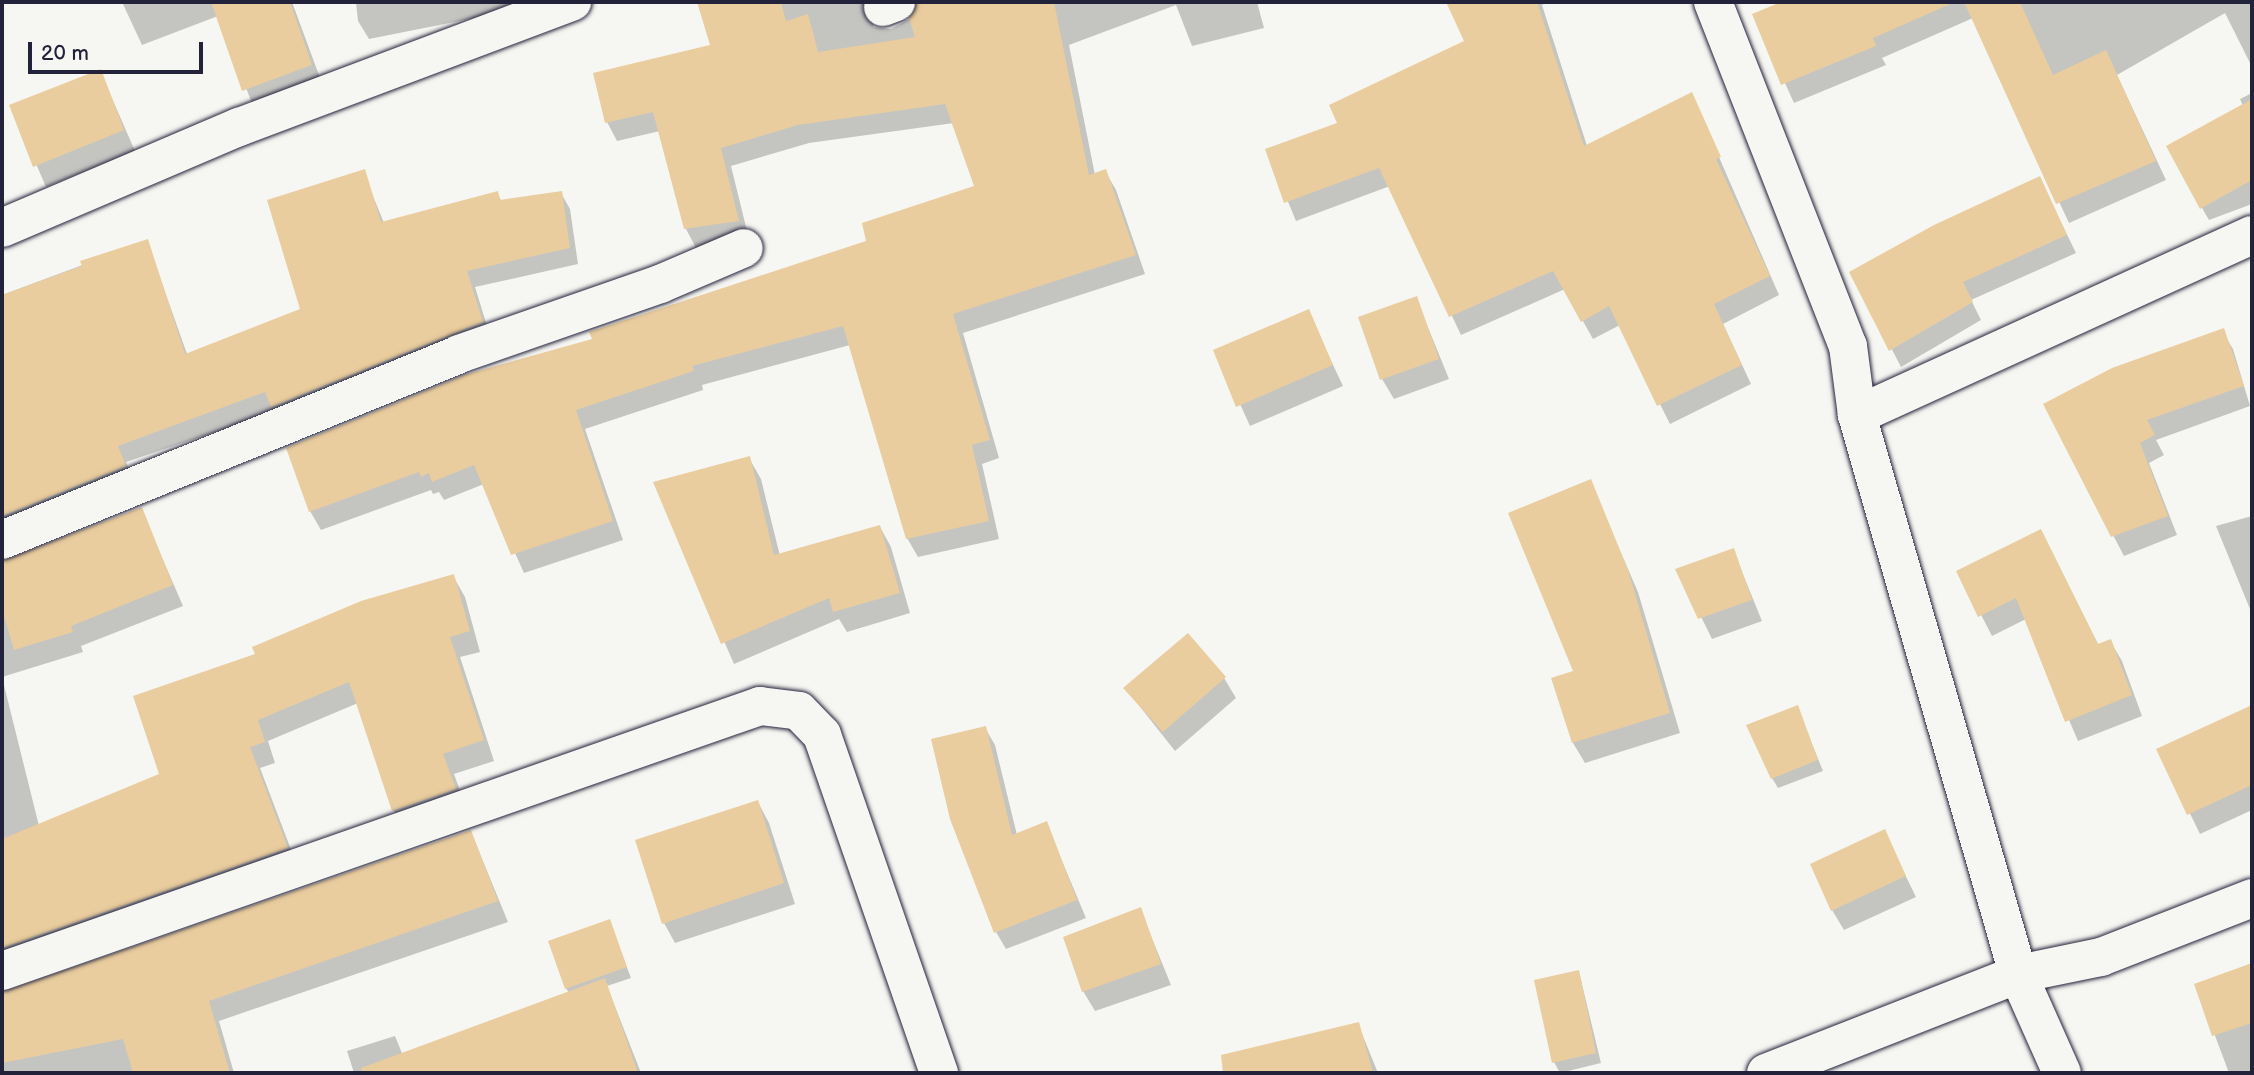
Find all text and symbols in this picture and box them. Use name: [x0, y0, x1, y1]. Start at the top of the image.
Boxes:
scale bar: [32, 28, 206, 72]
text: 20 m: [41, 41, 89, 66]

